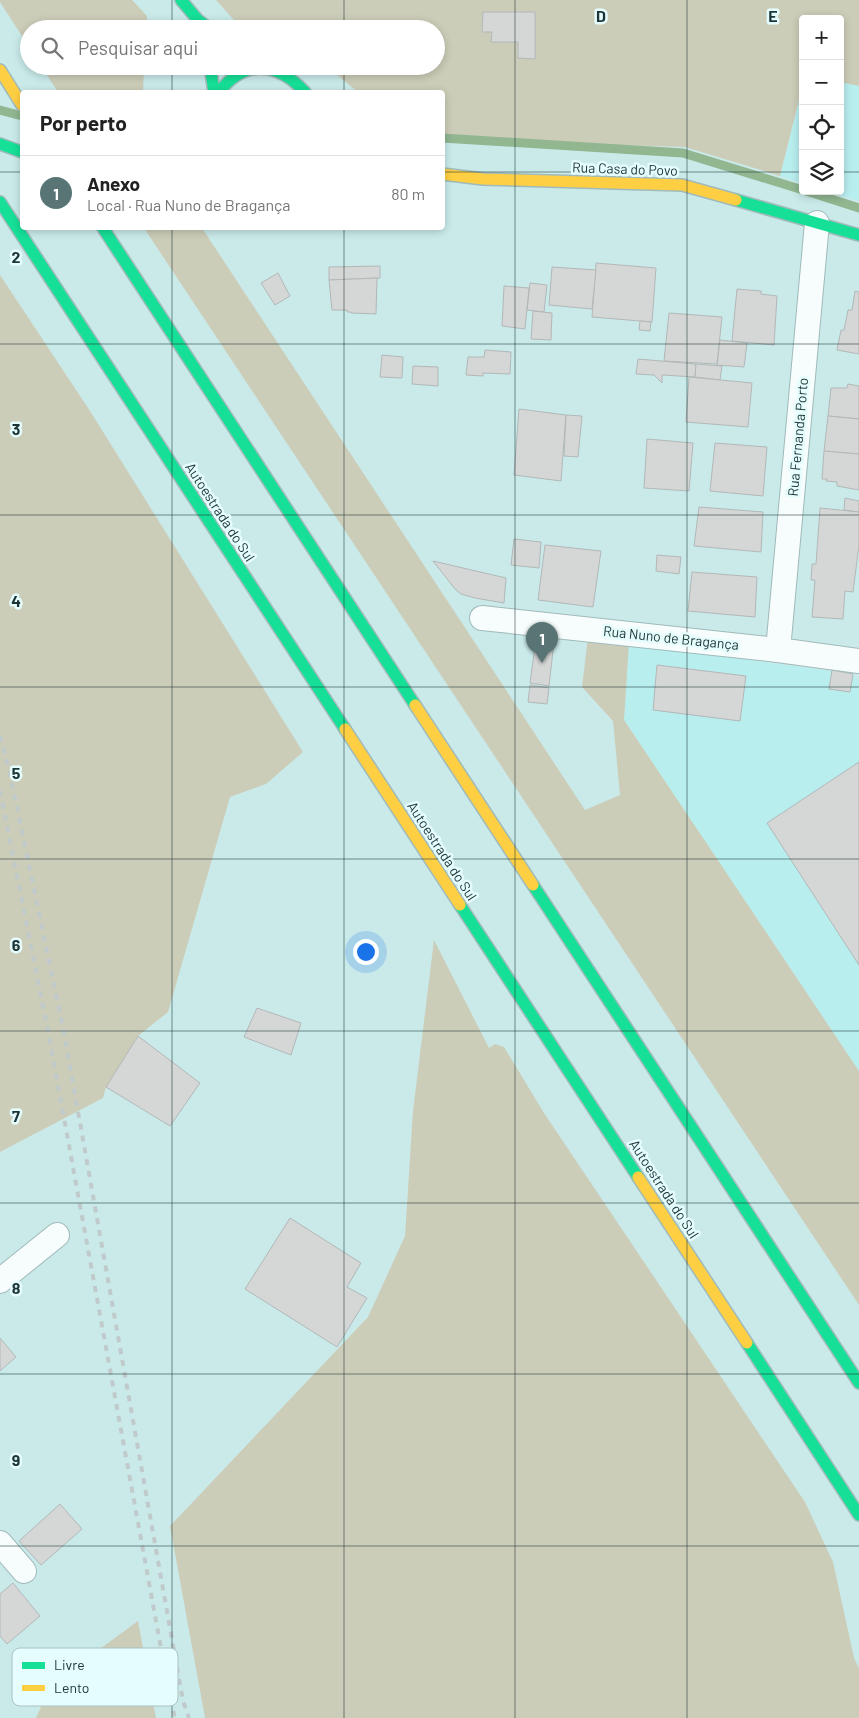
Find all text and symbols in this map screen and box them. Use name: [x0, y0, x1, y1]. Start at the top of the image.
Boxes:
text: D: [596, 6, 606, 25]
text: E: [768, 6, 778, 25]
map controls: [799, 15, 844, 195]
button: +: [799, 15, 844, 60]
search box: [20, 20, 445, 75]
icon: search: [38, 34, 66, 62]
text: Pesquisar aqui: [78, 36, 198, 59]
button: −: [799, 60, 844, 105]
button: locate: [799, 105, 844, 150]
text: Por perto: [40, 110, 127, 135]
button: layers: [799, 150, 844, 195]
street label: Rua Casa do Povo: [572, 158, 678, 179]
text: Anexo: [87, 172, 140, 195]
text: 1: [53, 184, 59, 203]
text: 80 m: [391, 184, 425, 203]
text: Local · Rua Nuno de Bragança: [87, 195, 291, 214]
text: 2: [12, 247, 21, 266]
street label: Rua Fernanda Porto: [784, 377, 811, 497]
text: 3: [12, 419, 20, 438]
street label: Autoestrada do Sul: [182, 459, 259, 564]
text: 4: [11, 591, 21, 610]
pin: 1: [526, 622, 558, 663]
street label: Rua Nuno de Bragança: [602, 622, 740, 653]
text: 5: [12, 763, 21, 782]
street label: Autoestrada do Sul: [404, 798, 481, 903]
text: 6: [12, 935, 21, 954]
your location: [353, 939, 379, 965]
text: 7: [12, 1106, 20, 1125]
street label: Autoestrada do Sul: [626, 1136, 703, 1241]
text: 8: [12, 1278, 21, 1297]
text: 9: [12, 1450, 20, 1469]
legend: [12, 1648, 178, 1706]
text: Livre: [54, 1656, 85, 1673]
text: Lento: [54, 1679, 89, 1696]

